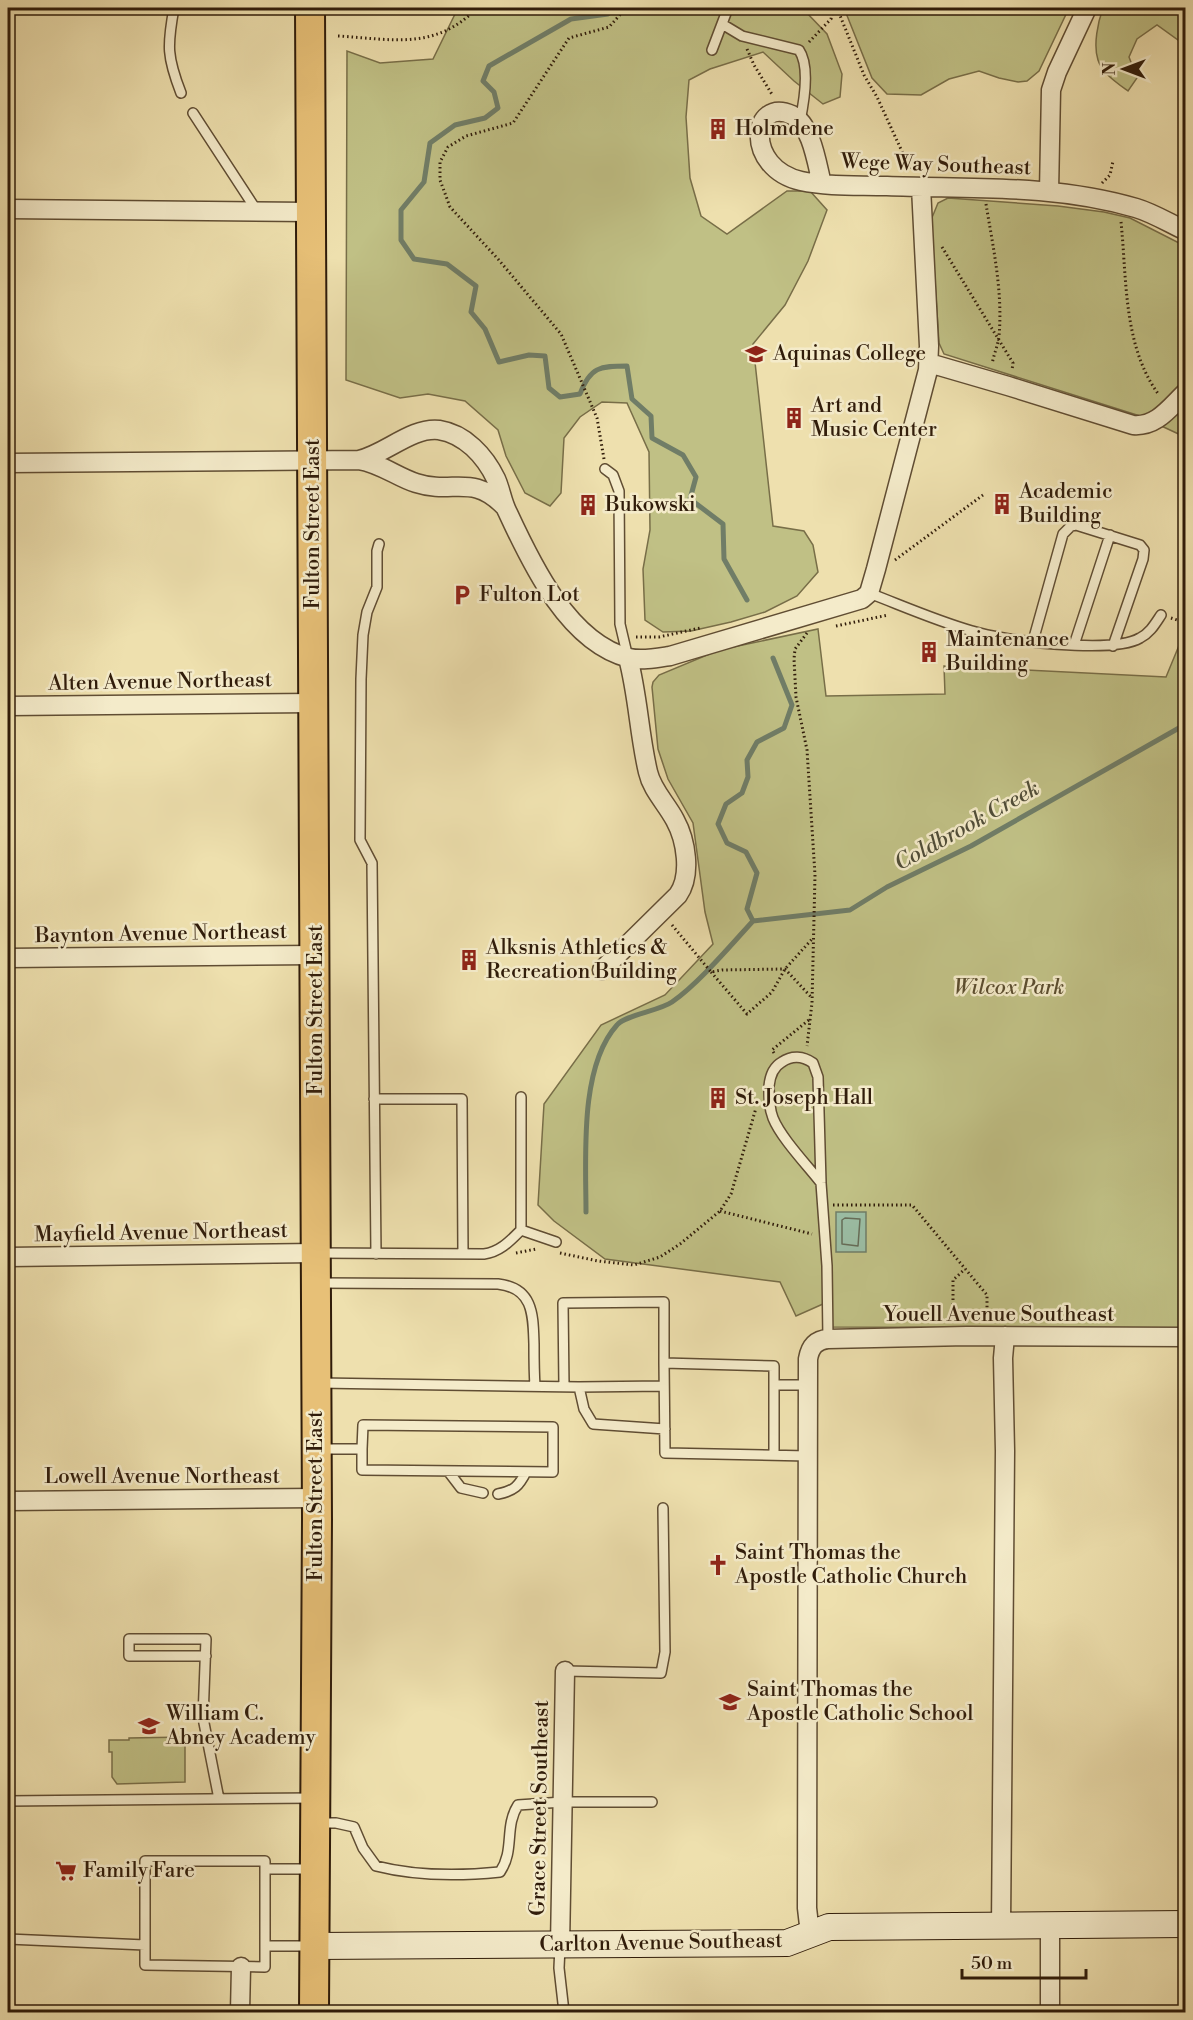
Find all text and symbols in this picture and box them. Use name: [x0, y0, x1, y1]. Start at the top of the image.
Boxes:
north arrow: [1094, 39, 1154, 99]
text: N: [1100, 62, 1120, 75]
place label: Holmdene: [735, 116, 834, 142]
building icon: Holmdene: [706, 117, 730, 141]
street label: Wege Way Southeast: [839, 149, 1032, 181]
place label: Aquinas College: [772, 341, 926, 367]
school or university icon: Aquinas College: [744, 342, 768, 366]
place label: Art and Music Center: [810, 393, 937, 443]
building icon: Art and Music Center: [782, 406, 806, 430]
street label: Fulton Street East: [300, 438, 326, 609]
place label: Academic Building: [1018, 479, 1113, 529]
place label: Bukowski: [604, 492, 696, 518]
building icon: Academic Building: [990, 492, 1014, 516]
building icon: Bukowski: [576, 493, 600, 517]
place label: Fulton Lot: [479, 582, 580, 608]
parking icon: Fulton Lot: [450, 583, 474, 607]
place label: Maintenance Building: [945, 627, 1069, 677]
building icon: Maintenance Building: [917, 640, 941, 664]
street label: Alten Avenue Northeast: [47, 667, 273, 697]
water label: Coldbrook Creek: [890, 775, 1044, 877]
street label: Baynton Avenue Northeast: [34, 919, 288, 949]
street label: Fulton Street East: [303, 924, 329, 1095]
place label: Alksnis Athletics & Recreation Building: [485, 935, 677, 985]
building icon: Alksnis Athletics & Recreation Building: [457, 948, 481, 972]
park label: Wilcox Park: [954, 975, 1064, 1001]
place label: St. Joseph Hall: [735, 1085, 873, 1111]
building icon: St. Joseph Hall: [706, 1086, 730, 1110]
street label: Mayfield Avenue Northeast: [34, 1218, 289, 1248]
street label: Youell Avenue Southeast: [883, 1302, 1115, 1328]
street label: Fulton Street East: [303, 1410, 329, 1581]
street label: Lowell Avenue Northeast: [44, 1464, 280, 1490]
place label: Saint Thomas the Apostle Catholic Church: [734, 1540, 968, 1590]
church icon: Saint Thomas the Apostle Catholic Church: [706, 1553, 730, 1577]
place label: Saint Thomas the Apostle Catholic School: [746, 1677, 974, 1727]
school or university icon: Saint Thomas the Apostle Catholic School: [718, 1690, 742, 1714]
street label: Grace Street Southeast: [525, 1699, 555, 1916]
place label: William C. Abney Academy: [165, 1701, 316, 1751]
school or university icon: William C. Abney Academy: [137, 1714, 161, 1738]
place label: Family Fare: [83, 1858, 195, 1884]
supermarket icon: Family Fare: [54, 1859, 78, 1883]
street label: Carlton Avenue Southeast: [539, 1928, 783, 1958]
scale bar: [962, 1942, 1086, 1980]
text: 50 m: [971, 1952, 1013, 1975]

